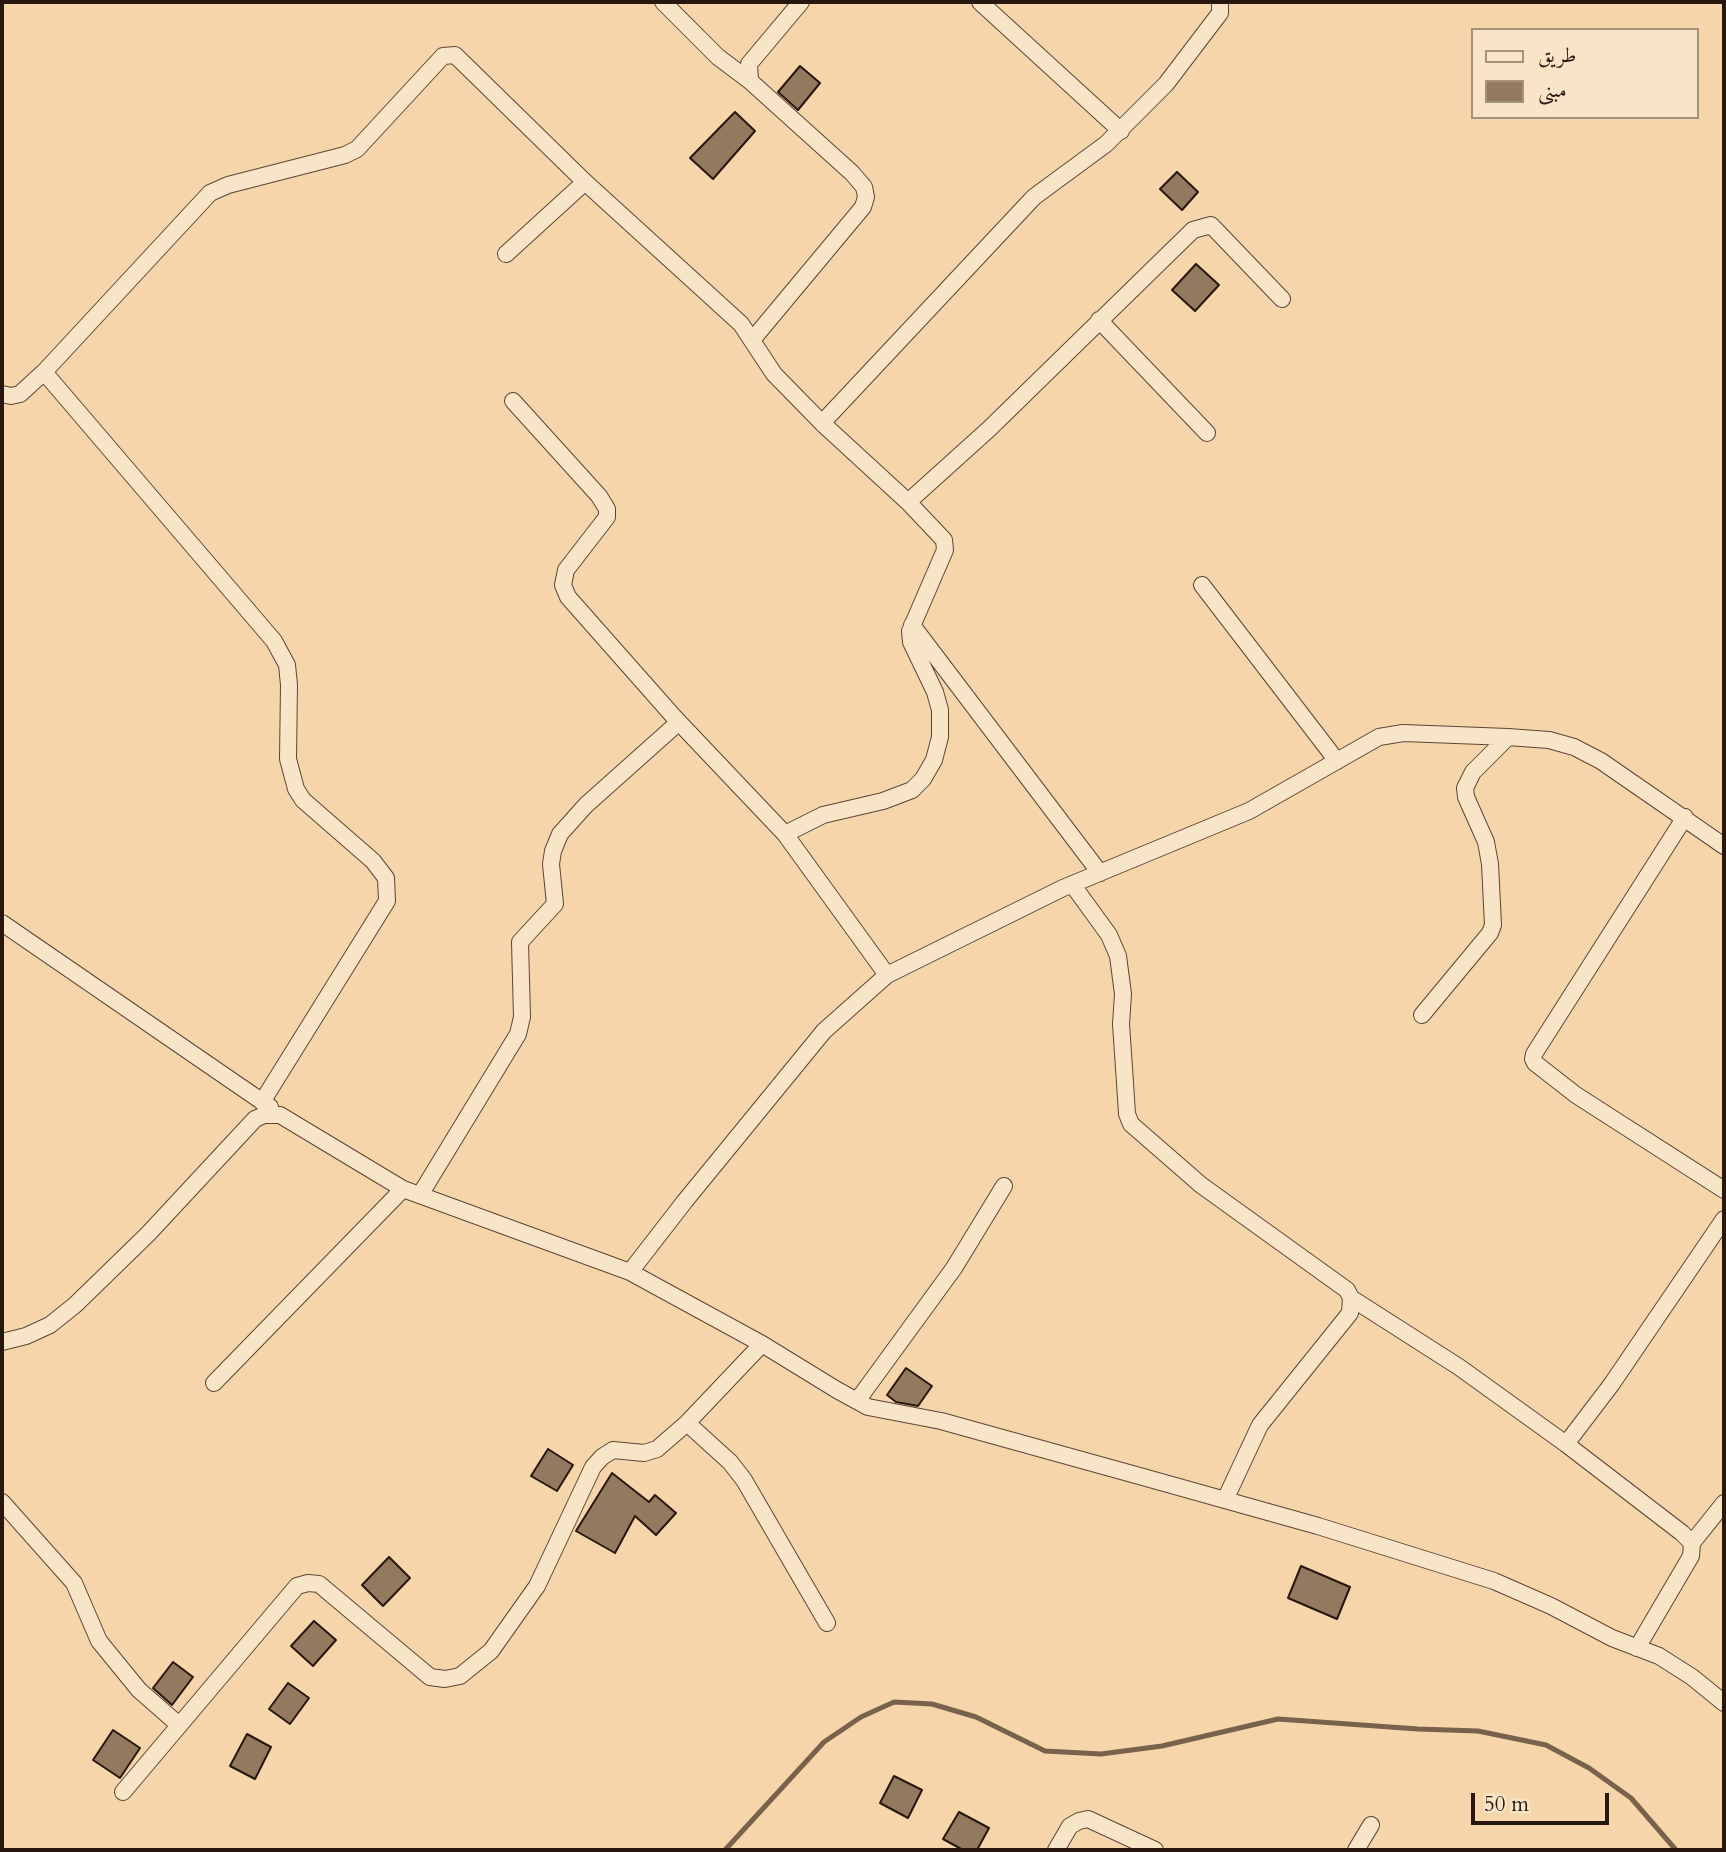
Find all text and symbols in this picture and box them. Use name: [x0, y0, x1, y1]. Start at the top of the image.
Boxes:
legend: [1470, 28, 1698, 119]
text: طريق: [1538, 41, 1576, 70]
text: مبنى: [1538, 76, 1567, 105]
scale bar: [1474, 1778, 1612, 1822]
text: 50 m: [1484, 1790, 1529, 1819]

